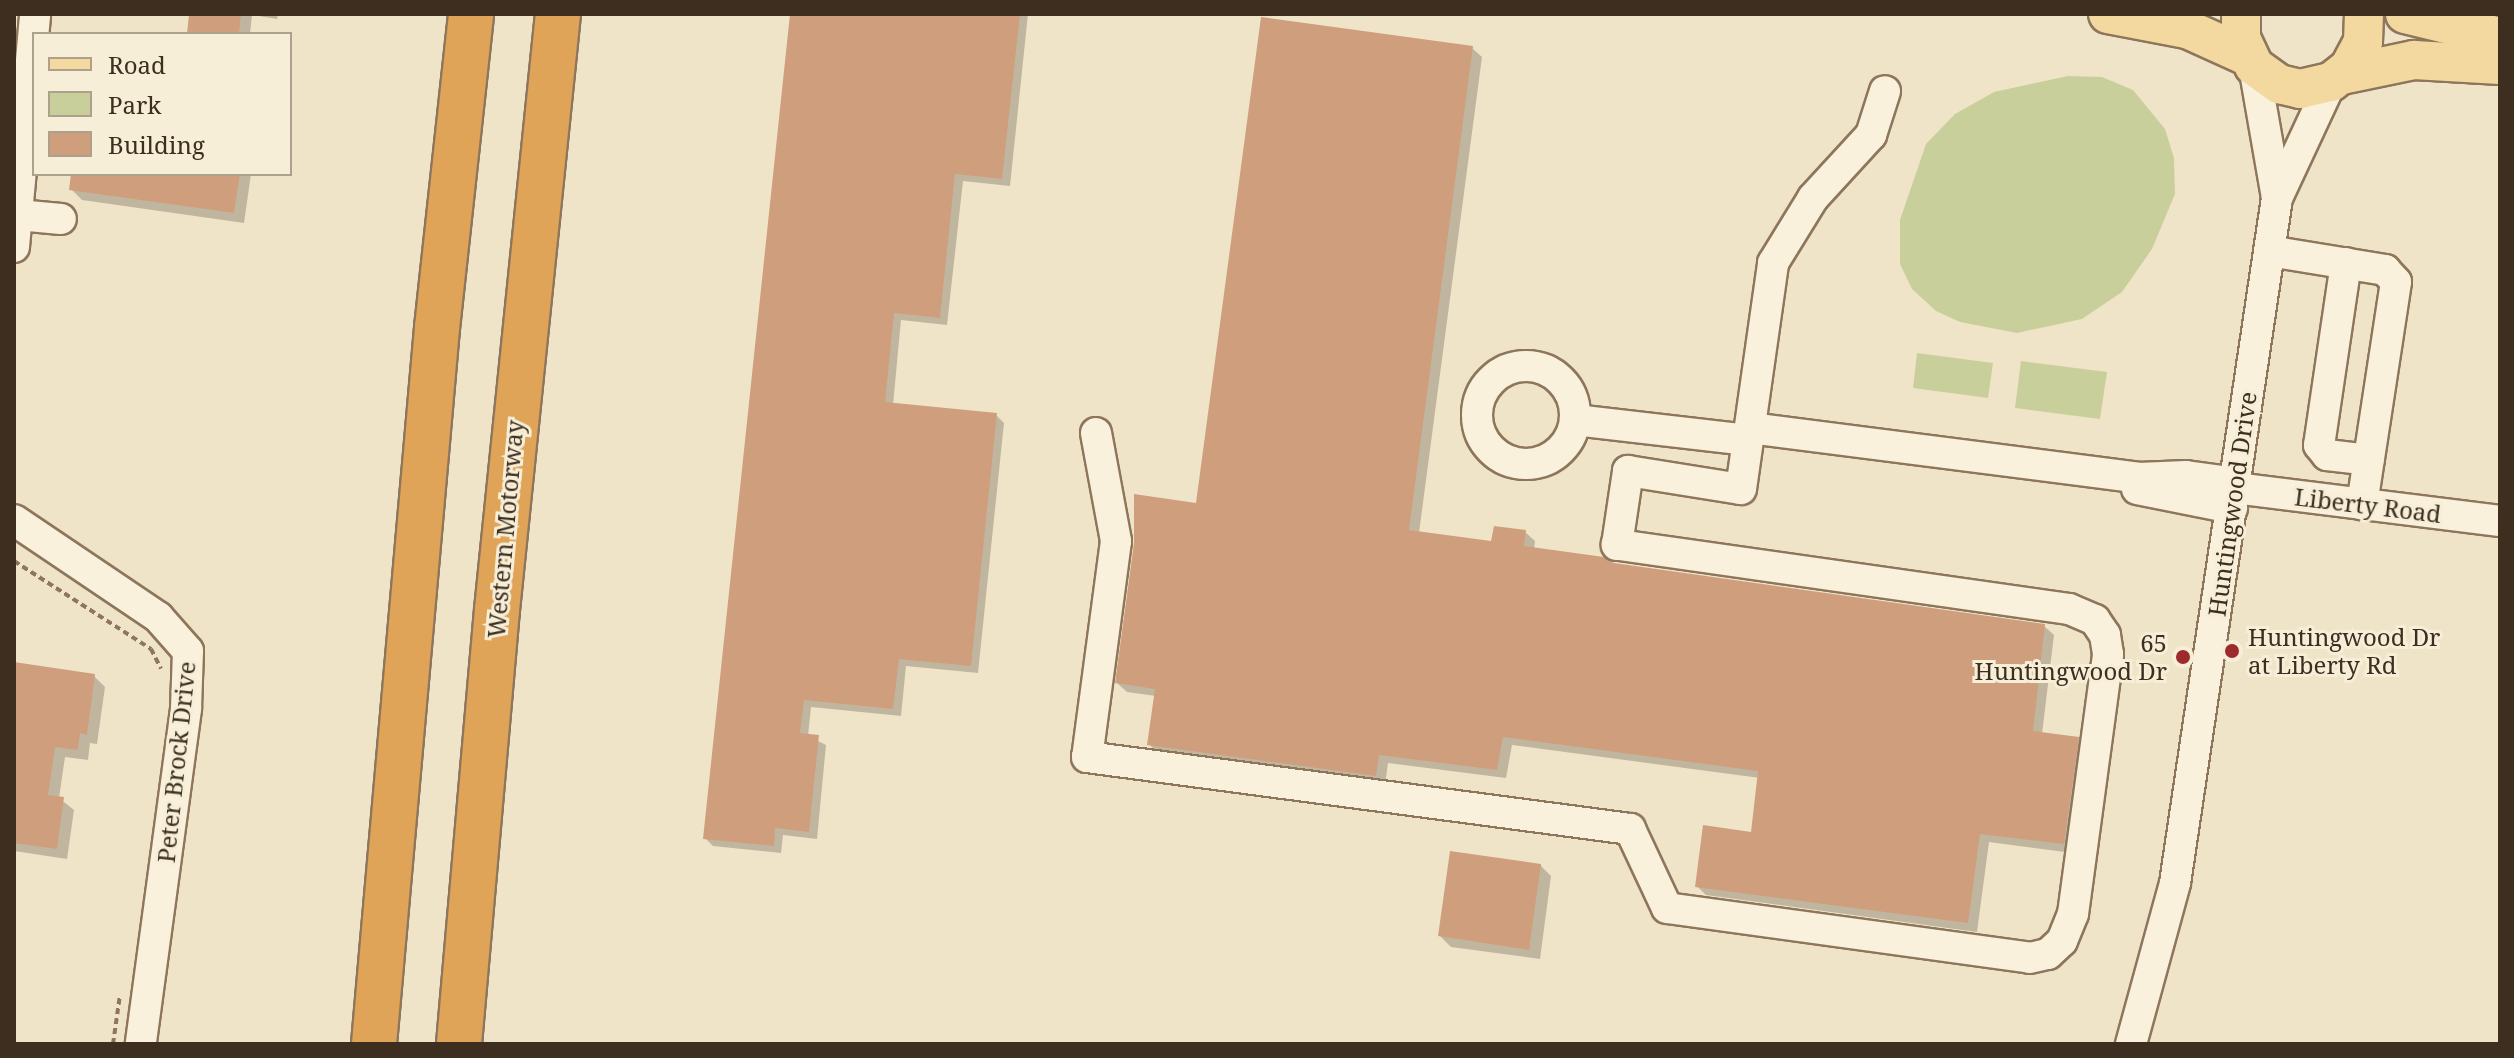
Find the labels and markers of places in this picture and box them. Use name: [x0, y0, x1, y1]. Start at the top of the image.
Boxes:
place label: Huntingwood Dr at Liberty Rd: [2248, 623, 2440, 679]
place label: 65 Huntingwood Dr: [1975, 629, 2167, 685]
marker: Huntingwood Dr at Liberty Rd: [2223, 642, 2241, 660]
marker: 65 Huntingwood Dr: [2174, 648, 2192, 666]

